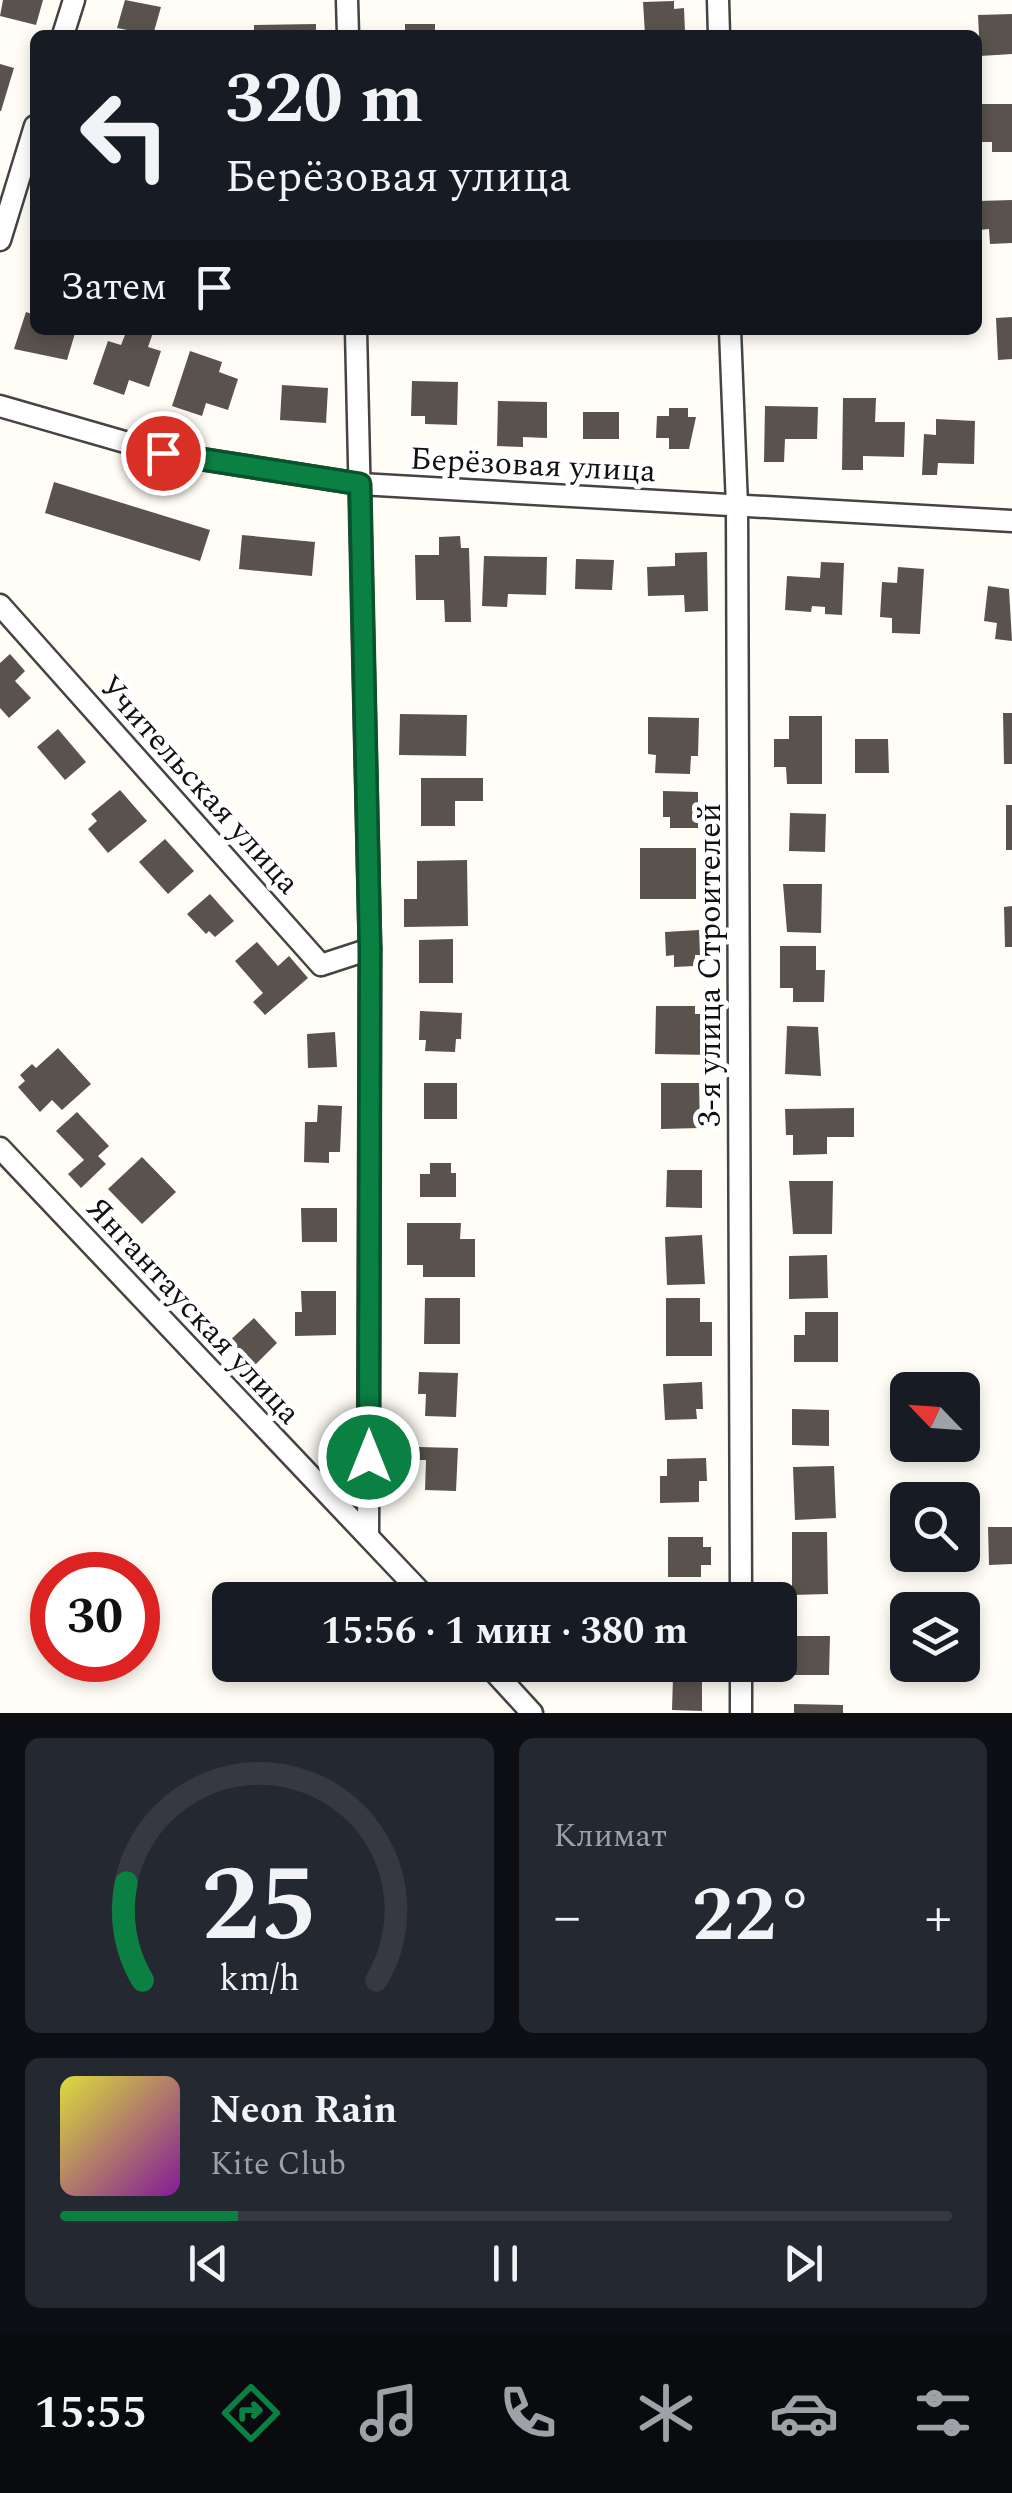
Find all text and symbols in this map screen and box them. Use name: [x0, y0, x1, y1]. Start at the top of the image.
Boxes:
text: 320 m: [225, 47, 423, 153]
icon: left: [60, 70, 190, 200]
text: Берёзовая улица: [225, 143, 571, 212]
text: Затем: [60, 259, 167, 317]
icon: arrive: [187, 260, 242, 315]
pin: [121, 411, 206, 496]
icon: arrive: [136, 426, 191, 481]
street label: Берёзовая улица: [409, 435, 657, 496]
street label: Учительская улица: [87, 664, 311, 906]
street label: 3-я улица Строителей: [686, 803, 735, 1127]
street label: Янгантауская улица: [74, 1186, 312, 1436]
north arrow: [890, 1372, 980, 1462]
map controls: [890, 1372, 980, 1682]
position arrow: [317, 1405, 421, 1509]
button: search: [890, 1482, 980, 1572]
speed limit sign: 30: [30, 1552, 160, 1682]
button: layers: [890, 1592, 980, 1682]
text: 15:56 · 1 мин · 380 m: [321, 1603, 688, 1661]
text: Климат: [554, 1812, 667, 1861]
text: 25: [201, 1828, 318, 1986]
text: 22°: [692, 1860, 814, 1974]
text: −: [554, 1876, 581, 1959]
text: +: [924, 1876, 952, 1959]
text: km/h: [219, 1952, 299, 2007]
text: Neon Rain: [210, 2082, 397, 2140]
text: Kite Club: [210, 2140, 346, 2189]
icon: previous: [181, 2236, 236, 2291]
icon: pause: [478, 2236, 533, 2291]
icon: next: [776, 2236, 831, 2291]
icon: directions: [216, 2378, 286, 2448]
icon: music: [354, 2378, 424, 2448]
icon: phone: [493, 2378, 563, 2448]
icon: climate: [631, 2378, 701, 2448]
icon: car: [769, 2378, 839, 2448]
icon: filters: [908, 2378, 978, 2448]
text: 15:55: [34, 2379, 147, 2448]

